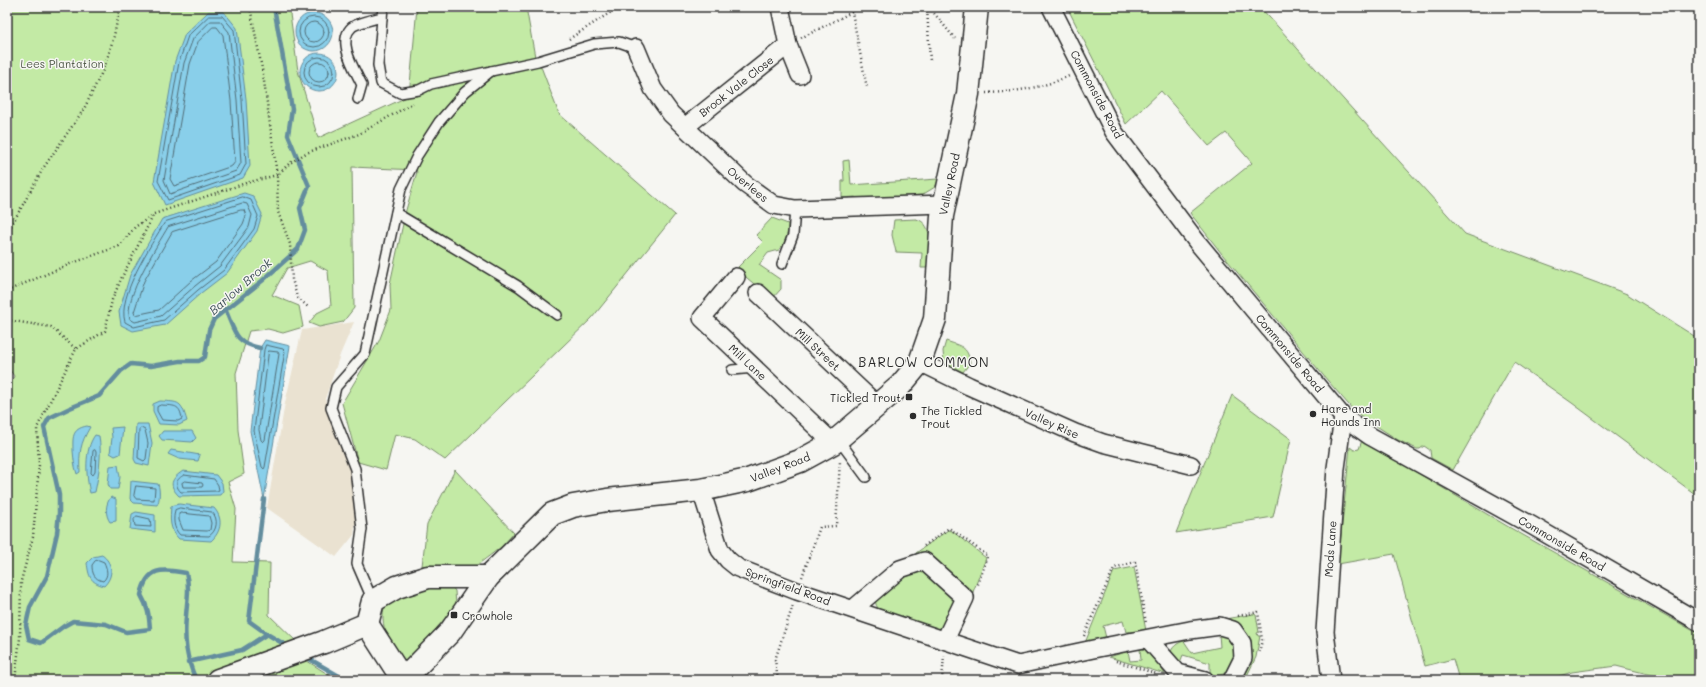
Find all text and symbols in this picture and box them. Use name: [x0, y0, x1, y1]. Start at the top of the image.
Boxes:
street label: Commonside Road: [1067, 47, 1127, 141]
street label: Brook Vale Close: [695, 52, 777, 120]
park label: Lees Plantation: [20, 56, 104, 71]
street label: Valley Road: [935, 152, 963, 216]
street label: Overlees: [724, 163, 772, 205]
water label: Barlow Brook: [205, 254, 275, 318]
street label: Commonside Road: [1253, 311, 1327, 395]
street label: Mill Street: [792, 324, 844, 374]
street label: Mill Lane: [726, 341, 770, 384]
district label: BARLOW COMMON: [858, 353, 990, 370]
place label: Tickled Trout: [830, 390, 901, 405]
marker: Tickled Trout: [904, 392, 914, 402]
place label: Hare and Hounds Inn: [1321, 401, 1380, 429]
place label: The Tickled Trout: [921, 403, 982, 431]
street label: Valley Rise: [1022, 404, 1082, 442]
marker: Hare and Hounds Inn: [1308, 409, 1318, 419]
marker: The Tickled Trout: [908, 411, 918, 421]
street label: Valley Road: [748, 449, 812, 485]
street label: Commonside Road: [1516, 512, 1608, 574]
street label: Mods Lane: [1321, 520, 1339, 578]
street label: Springfield Road: [743, 564, 833, 608]
place label: Crowhole: [462, 608, 513, 623]
marker: Crowhole: [449, 610, 459, 620]

